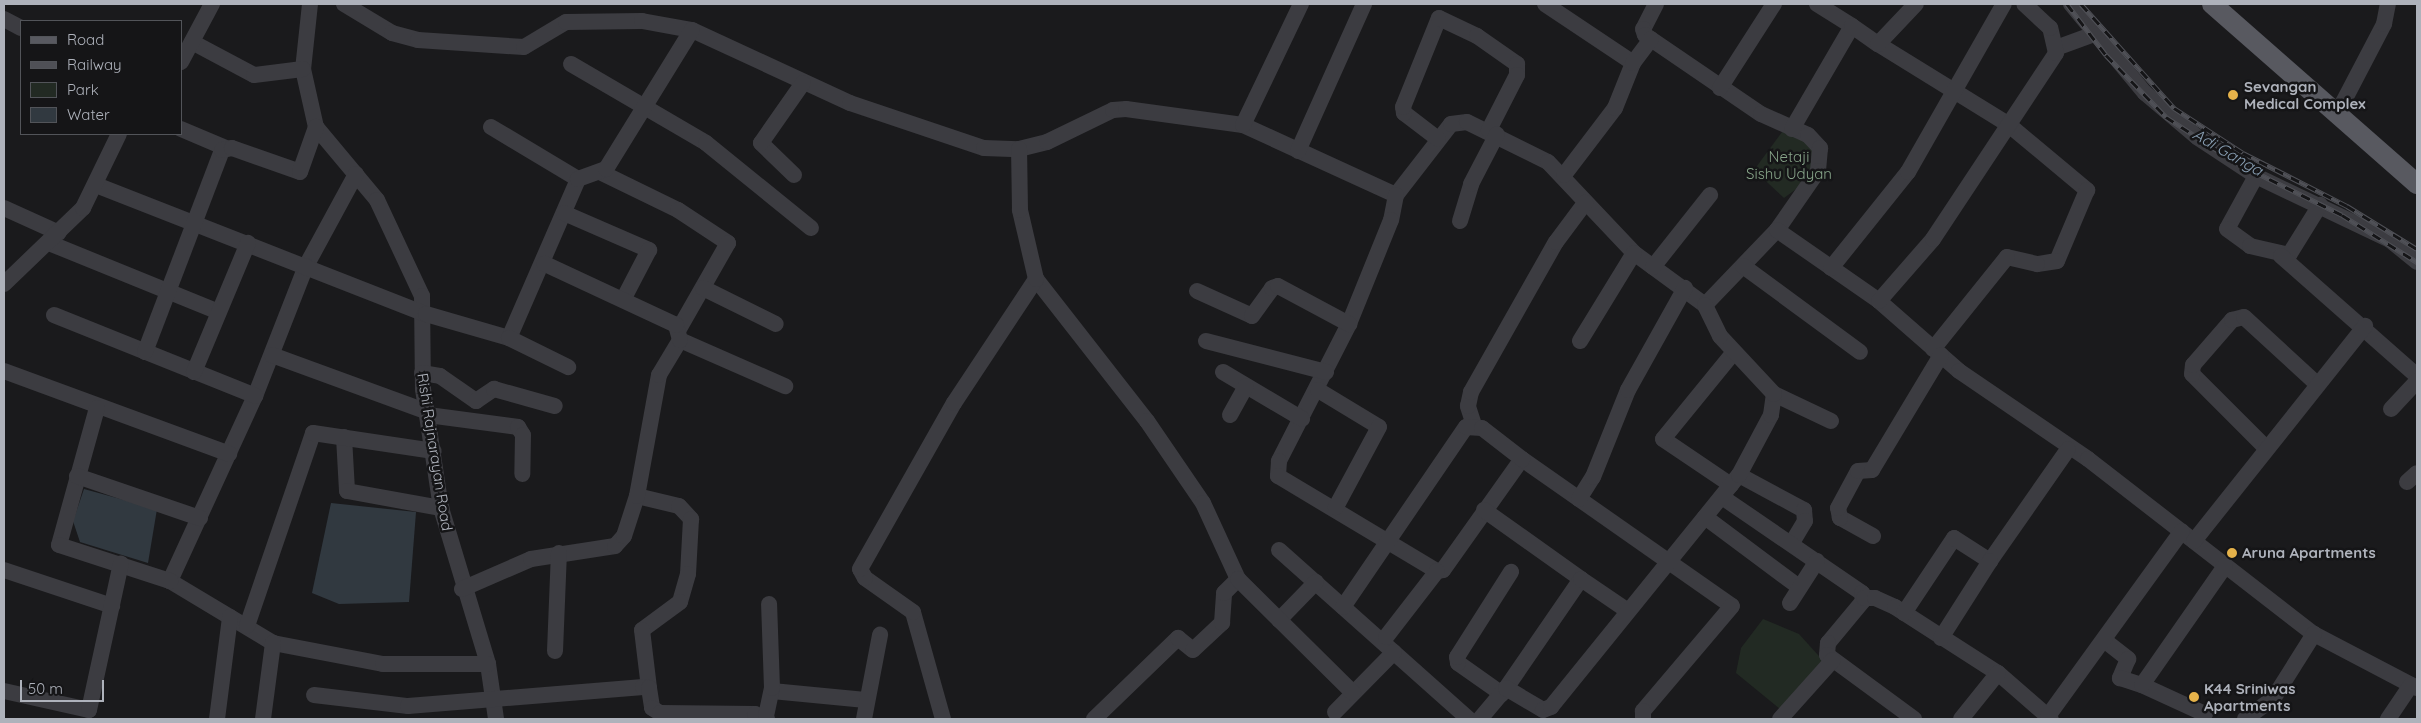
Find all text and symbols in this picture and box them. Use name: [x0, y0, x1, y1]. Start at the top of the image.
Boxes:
legend: [20, 20, 182, 135]
text: Road: [67, 30, 104, 49]
text: Railway: [67, 55, 122, 74]
place label: Sevangan Medical Complex: [2244, 77, 2366, 112]
text: Park: [67, 80, 99, 99]
marker: Sevangan Medical Complex: [2226, 88, 2240, 102]
text: Water: [67, 105, 110, 124]
water label: Adi Ganga: [2190, 124, 2266, 180]
park label: Netaji Sishu Udyan: [1746, 147, 1832, 182]
street label: Rishi Rajnarayan Road: [414, 372, 456, 532]
place label: Aruna Apartments: [2242, 544, 2376, 562]
marker: Aruna Apartments: [2226, 547, 2238, 559]
scale bar: [22, 670, 106, 702]
text: 50 m: [28, 679, 63, 698]
place label: K44 Sriniwas Apartments: [2204, 679, 2295, 714]
marker: K44 Sriniwas Apartments: [2188, 691, 2200, 703]

